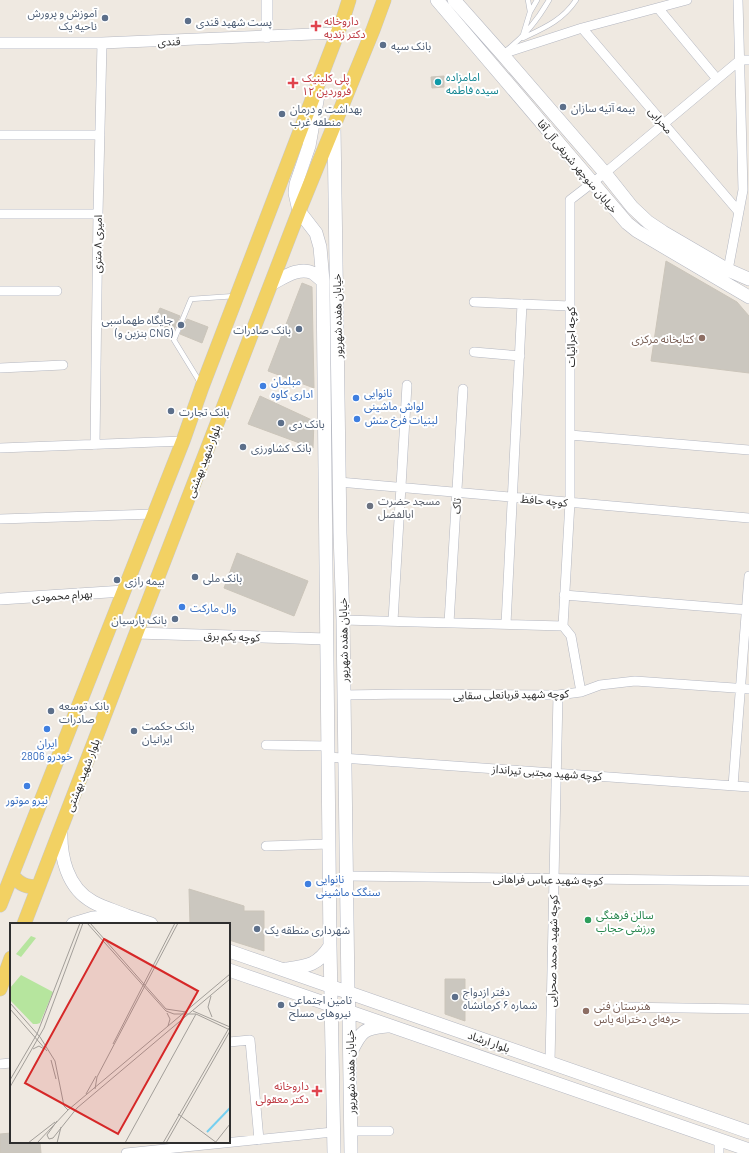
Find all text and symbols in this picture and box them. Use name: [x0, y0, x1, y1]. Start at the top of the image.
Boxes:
place label: آموزش و پرورش ناحیه یک: [28, 6, 98, 33]
marker: آموزش و پرورش ناحیه یک: [100, 13, 110, 23]
place label: داروخانه دکتر زندیه: [324, 14, 366, 41]
place label: پست شهید قندی: [196, 15, 272, 30]
marker: پست شهید قندی: [183, 16, 193, 26]
marker: داروخانه دکتر زندیه: [311, 21, 321, 31]
street label: قندی: [157, 34, 181, 49]
place label: بانک سپه: [391, 39, 431, 54]
marker: بانک سپه: [378, 40, 388, 50]
place label: امامزاده سیده فاطمه: [446, 70, 499, 97]
place label: پلی کلینیک ۱۲ فروردین: [302, 71, 351, 98]
marker: پلی کلینیک ۱۲ فروردین: [287, 77, 299, 89]
marker: امامزاده سیده فاطمه: [433, 77, 443, 87]
place label: بیمه آتیه سازان: [571, 101, 635, 115]
place label: بهداشت و درمان منطقه غرب: [290, 102, 362, 129]
marker: بیمه آتیه سازان: [558, 102, 568, 112]
street label: محرابی: [645, 104, 676, 137]
marker: بهداشت و درمان منطقه غرب: [277, 109, 287, 119]
street label: خیابان منوچهر شریفی آل آقا: [534, 117, 621, 217]
street label: امیری ۸ متری: [90, 215, 105, 273]
street label: خیابان هفده شهریور: [330, 273, 345, 359]
street label: کوچه اجرائیات: [564, 306, 579, 367]
place label: جایگاه طهماسبی (بنزین و CNG): [102, 313, 174, 340]
marker: جایگاه طهماسبی (بنزین و CNG): [176, 320, 186, 330]
place label: بانک صادرات: [233, 323, 291, 337]
marker: بانک صادرات: [294, 324, 304, 334]
place label: کتابخانه مرکزی: [632, 332, 694, 346]
marker: کتابخانه مرکزی: [697, 333, 707, 343]
place label: مبلمان اداری کاوه: [271, 374, 313, 401]
marker: مبلمان اداری کاوه: [258, 381, 268, 391]
place label: نانوایی لواش ماشینی: [364, 386, 424, 413]
marker: نانوایی لواش ماشینی: [351, 393, 361, 403]
place label: بانک تجارت: [179, 405, 230, 419]
marker: بانک تجارت: [166, 406, 176, 416]
place label: لبنیات فرخ منش: [365, 413, 438, 428]
marker: لبنیات فرخ منش: [352, 414, 362, 424]
place label: بانک دی: [289, 417, 325, 431]
marker: بانک دی: [276, 418, 286, 428]
street label: بلوار شهید بهشتی: [183, 423, 224, 500]
place label: بانک کشاورزی: [251, 441, 312, 455]
marker: بانک کشاورزی: [238, 442, 248, 452]
street label: کوچه حافظ: [520, 491, 569, 511]
place label: مسجد حضرت ابالفضل: [378, 494, 441, 521]
street label: تاک: [449, 497, 463, 515]
marker: مسجد حضرت ابالفضل: [365, 501, 375, 511]
place label: بانک ملی: [203, 571, 242, 585]
marker: بانک ملی: [190, 572, 200, 582]
place label: بیمه رازی: [125, 574, 165, 588]
marker: بیمه رازی: [112, 575, 122, 585]
street label: بهرام محمودی: [31, 586, 93, 606]
street label: خیابان هفده شهریور: [336, 597, 351, 683]
place label: وال مارکت: [190, 601, 237, 615]
marker: وال مارکت: [177, 602, 187, 612]
place label: بانک پارسیان: [111, 613, 167, 628]
marker: بانک پارسیان: [170, 614, 180, 624]
street label: کوچه یکم برق: [203, 629, 261, 646]
street label: کوچه شهید قربانعلی سقایی: [453, 686, 570, 704]
place label: بانک توسعه صادرات: [59, 699, 109, 726]
marker: بانک توسعه صادرات: [46, 706, 56, 716]
place label: بانک حکمت ایرانیان: [142, 719, 195, 746]
marker: ایران خودرو 2806: [42, 724, 52, 734]
marker: بانک حکمت ایرانیان: [129, 726, 139, 736]
place label: ایران خودرو 2806: [21, 736, 73, 763]
street label: بلوار شهید بهشتی: [62, 737, 103, 814]
street label: کوچه شهید مجتبی تیرانداز: [490, 762, 603, 784]
marker: نیرو موتور: [22, 781, 32, 791]
place label: نیرو موتور: [5, 793, 48, 807]
place label: نانوایی سنگک ماشینی: [316, 872, 381, 899]
street label: کوچه شهید عباس فراهانی: [493, 872, 604, 889]
marker: نانوایی سنگک ماشینی: [303, 879, 313, 889]
street label: کوچه شهید محمد صحرایی: [545, 894, 562, 1007]
place label: سالن فرهنگی ورزشی حجاب: [596, 908, 655, 935]
marker: سالن فرهنگی ورزشی حجاب: [583, 915, 593, 925]
inset map: [10, 923, 230, 1143]
place label: شهرداری منطقه یک: [265, 923, 350, 937]
marker: شهرداری منطقه یک: [252, 924, 262, 934]
place label: دفتر ازدواج شماره ۶ کرمانشاه: [463, 985, 538, 1012]
marker: دفتر ازدواج شماره ۶ کرمانشاه: [450, 992, 460, 1002]
place label: تامین اجتماعی نیروهای مسلح: [289, 993, 352, 1021]
place label: هنرستان فنی حرفه‌ای دخترانه یاس: [594, 999, 681, 1026]
marker: تامین اجتماعی نیروهای مسلح: [276, 1000, 286, 1010]
marker: هنرستان فنی حرفه‌ای دخترانه یاس: [581, 1006, 591, 1016]
street label: بلوار ارشاد: [466, 1028, 512, 1055]
street label: خیابان هفده شهریور: [343, 1029, 358, 1115]
place label: داروخانه دکتر معقولی: [255, 1079, 309, 1106]
marker: داروخانه دکتر معقولی: [312, 1086, 322, 1096]

